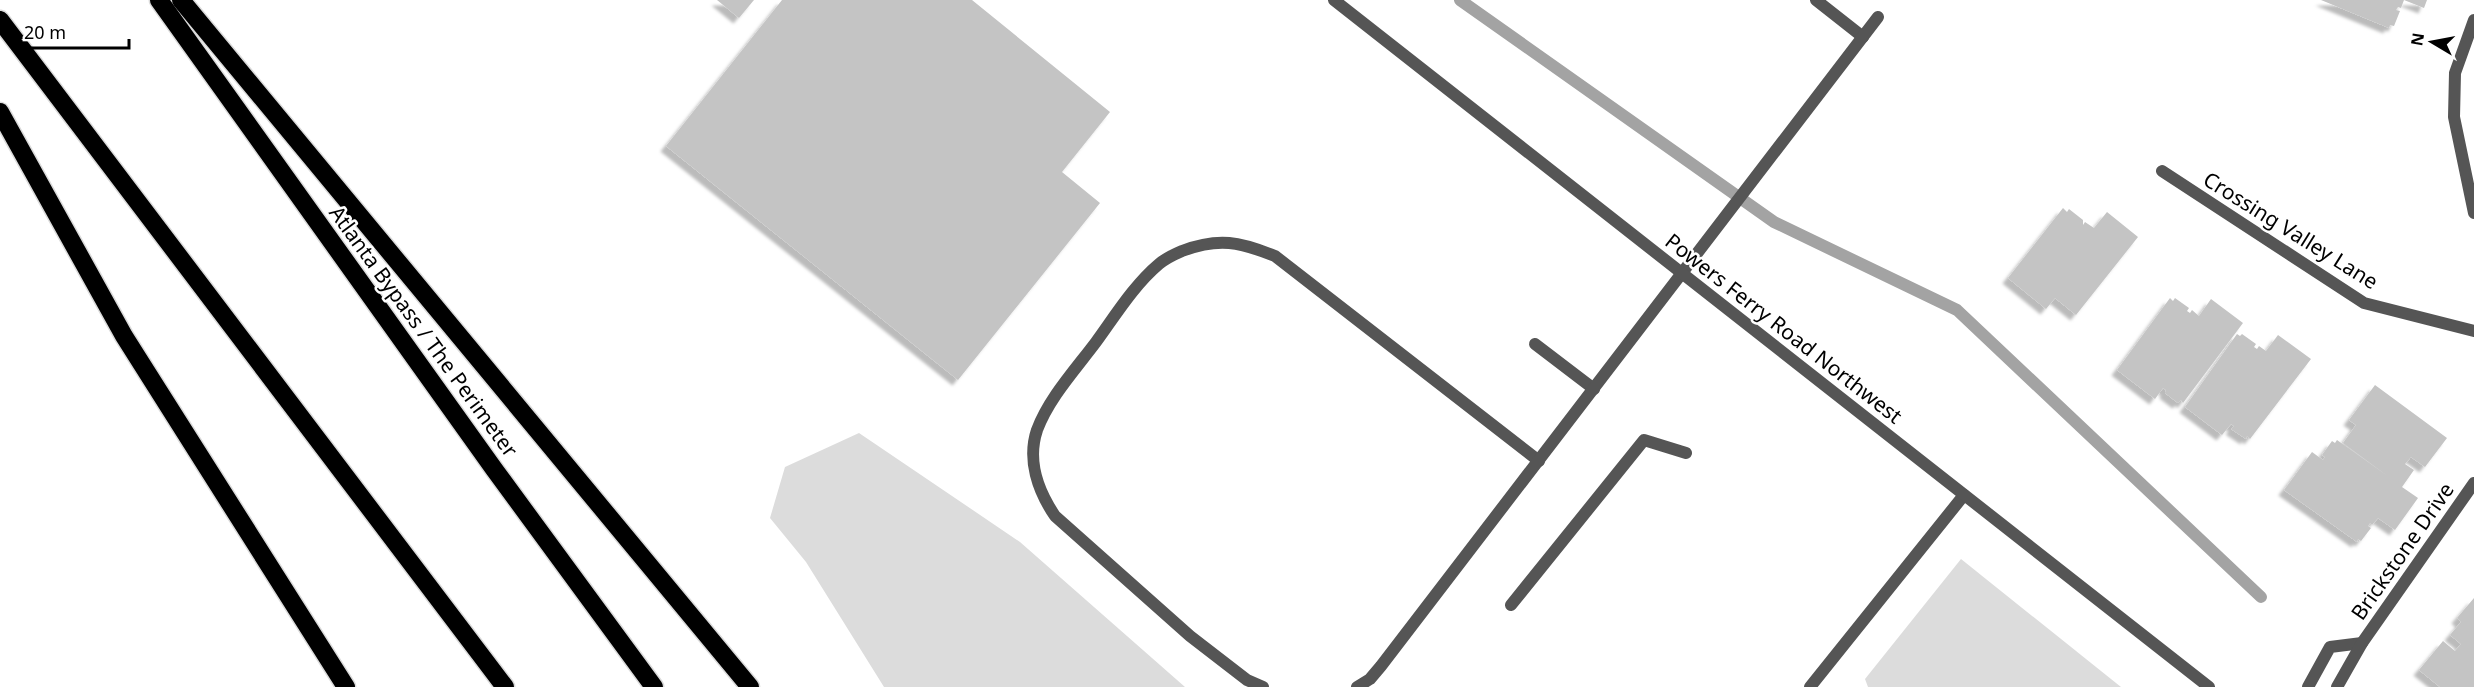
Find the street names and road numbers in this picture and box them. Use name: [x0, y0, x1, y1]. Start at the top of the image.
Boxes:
street label: Crossing Valley Lane: [2198, 165, 2384, 295]
street label: Atlanta Bypass / The Perimeter: [323, 200, 525, 462]
street label: Powers Ferry Road Northwest: [1660, 227, 1909, 430]
street label: Brickstone Drive: [2344, 477, 2460, 625]

